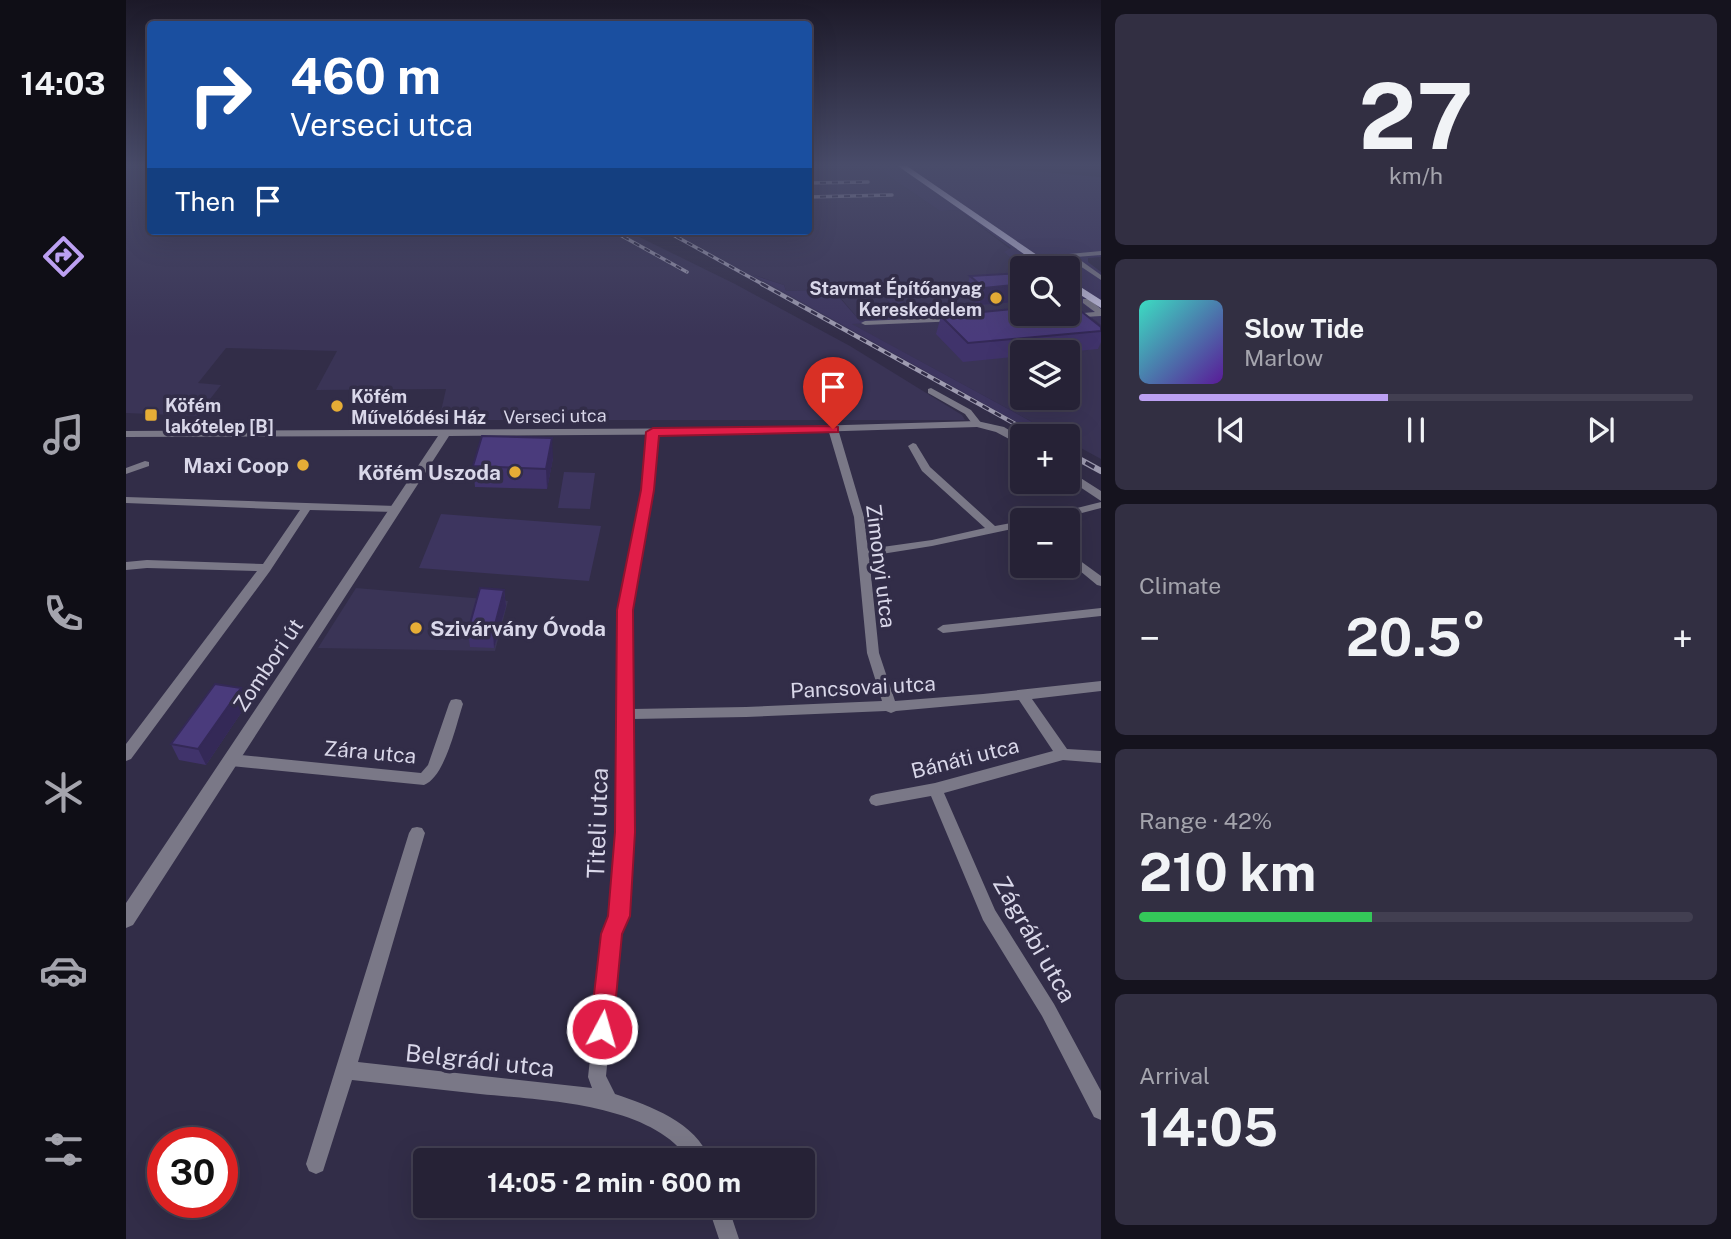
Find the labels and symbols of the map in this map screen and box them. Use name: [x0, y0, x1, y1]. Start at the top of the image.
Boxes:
place label: Stavmat Építőanyag Kereskedelem: [809, 277, 982, 320]
marker: Stavmat Építőanyag Kereskedelem: [988, 290, 1004, 306]
pin: [803, 357, 863, 429]
place label: Köfém Művelődési Ház: [351, 386, 486, 428]
place label: Köfém lakótelep [B]: [165, 395, 274, 437]
marker: Köfém Művelődési Ház: [329, 398, 345, 414]
street label: Verseci utca: [503, 405, 607, 427]
marker: Köfém lakótelep [B]: [143, 407, 159, 423]
place label: Maxi Coop: [183, 453, 289, 478]
marker: Maxi Coop: [295, 457, 311, 473]
place label: Köfém Uszoda: [358, 460, 501, 485]
marker: Köfém Uszoda: [507, 464, 523, 480]
street label: Zimonyi utca: [861, 503, 901, 629]
street label: Zombori út: [228, 614, 308, 716]
place label: Szivárvány Óvoda: [430, 616, 606, 641]
marker: Szivárvány Óvoda: [408, 620, 424, 636]
street label: Pancsovai utca: [790, 671, 936, 703]
street label: Bánáti utca: [908, 733, 1022, 783]
street label: Zára utca: [323, 736, 417, 768]
street label: Titeli utca: [581, 767, 613, 879]
street label: Zágrábi utca: [988, 871, 1082, 1007]
position arrow: [565, 992, 639, 1066]
street label: Belgrádi utca: [404, 1038, 556, 1082]
speed limit sign: 30: [147, 1127, 238, 1218]

